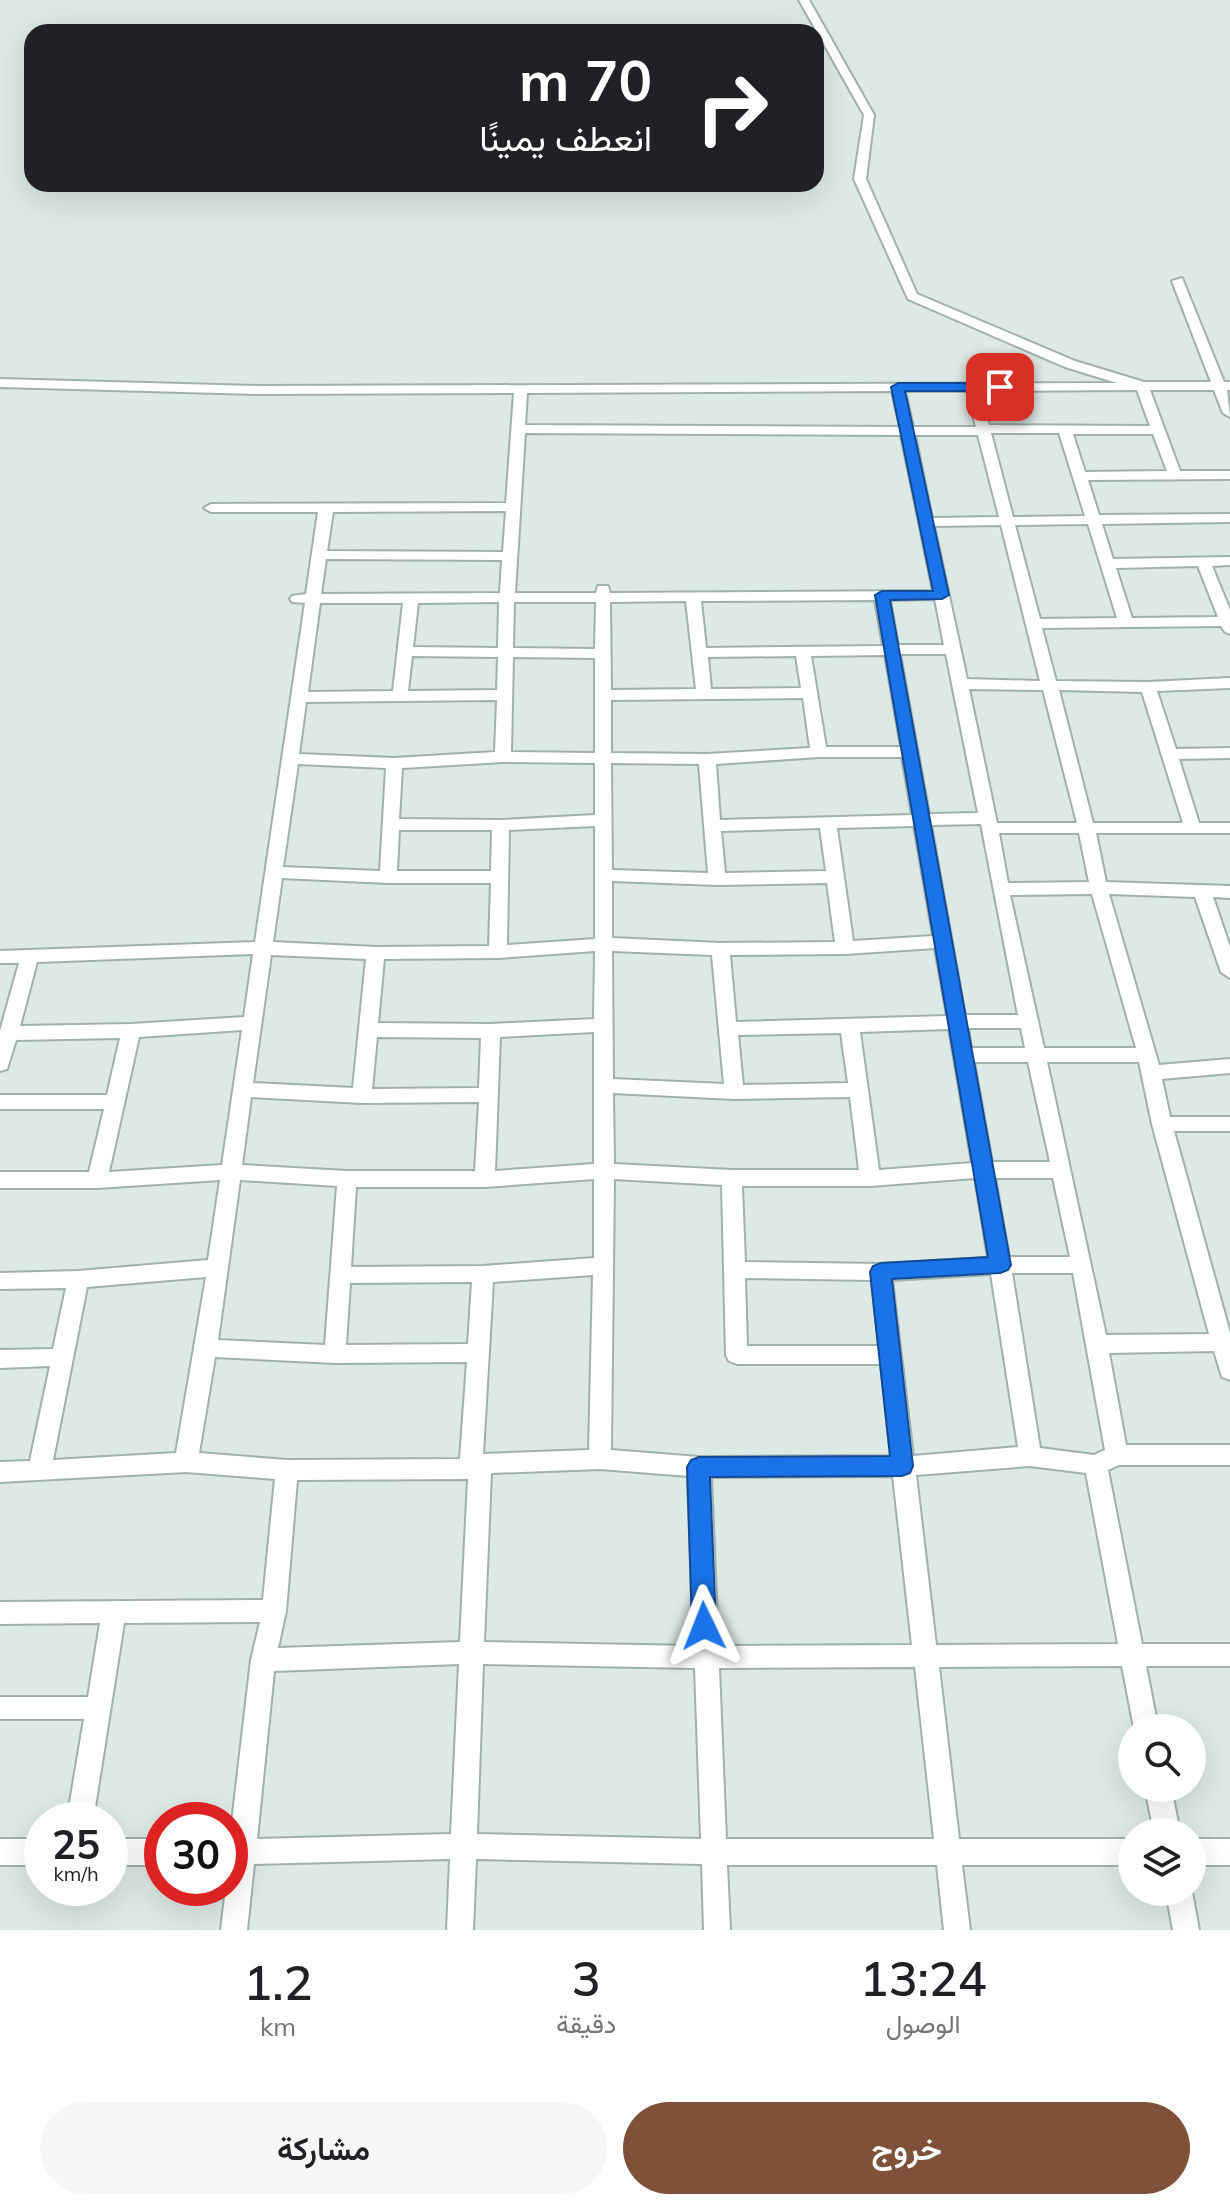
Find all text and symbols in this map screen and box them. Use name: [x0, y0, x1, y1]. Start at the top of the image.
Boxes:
text: 70 m: [519, 45, 652, 115]
icon: right: [680, 56, 784, 160]
text: انعطف يمينًا: [479, 115, 652, 160]
pin: [966, 353, 1034, 421]
icon: arrive: [978, 365, 1022, 409]
position arrow: [662, 1584, 746, 1668]
map controls: [1118, 1714, 1206, 1906]
button: search: [1118, 1714, 1206, 1802]
speed limit sign: 30: [144, 1802, 248, 1906]
button: layers: [1118, 1818, 1206, 1906]
text: 25: [52, 1819, 100, 1869]
text: km/h: [53, 1861, 99, 1886]
text: 3: [572, 1948, 601, 2008]
text: 13:24: [860, 1948, 986, 2008]
text: 1.2: [244, 1952, 313, 2012]
text: دقيقة: [556, 2007, 616, 2040]
text: الوصول: [886, 2007, 961, 2040]
text: km: [260, 2010, 296, 2043]
button: مشاركة: [40, 2102, 607, 2194]
button: خروج: [623, 2102, 1190, 2194]

